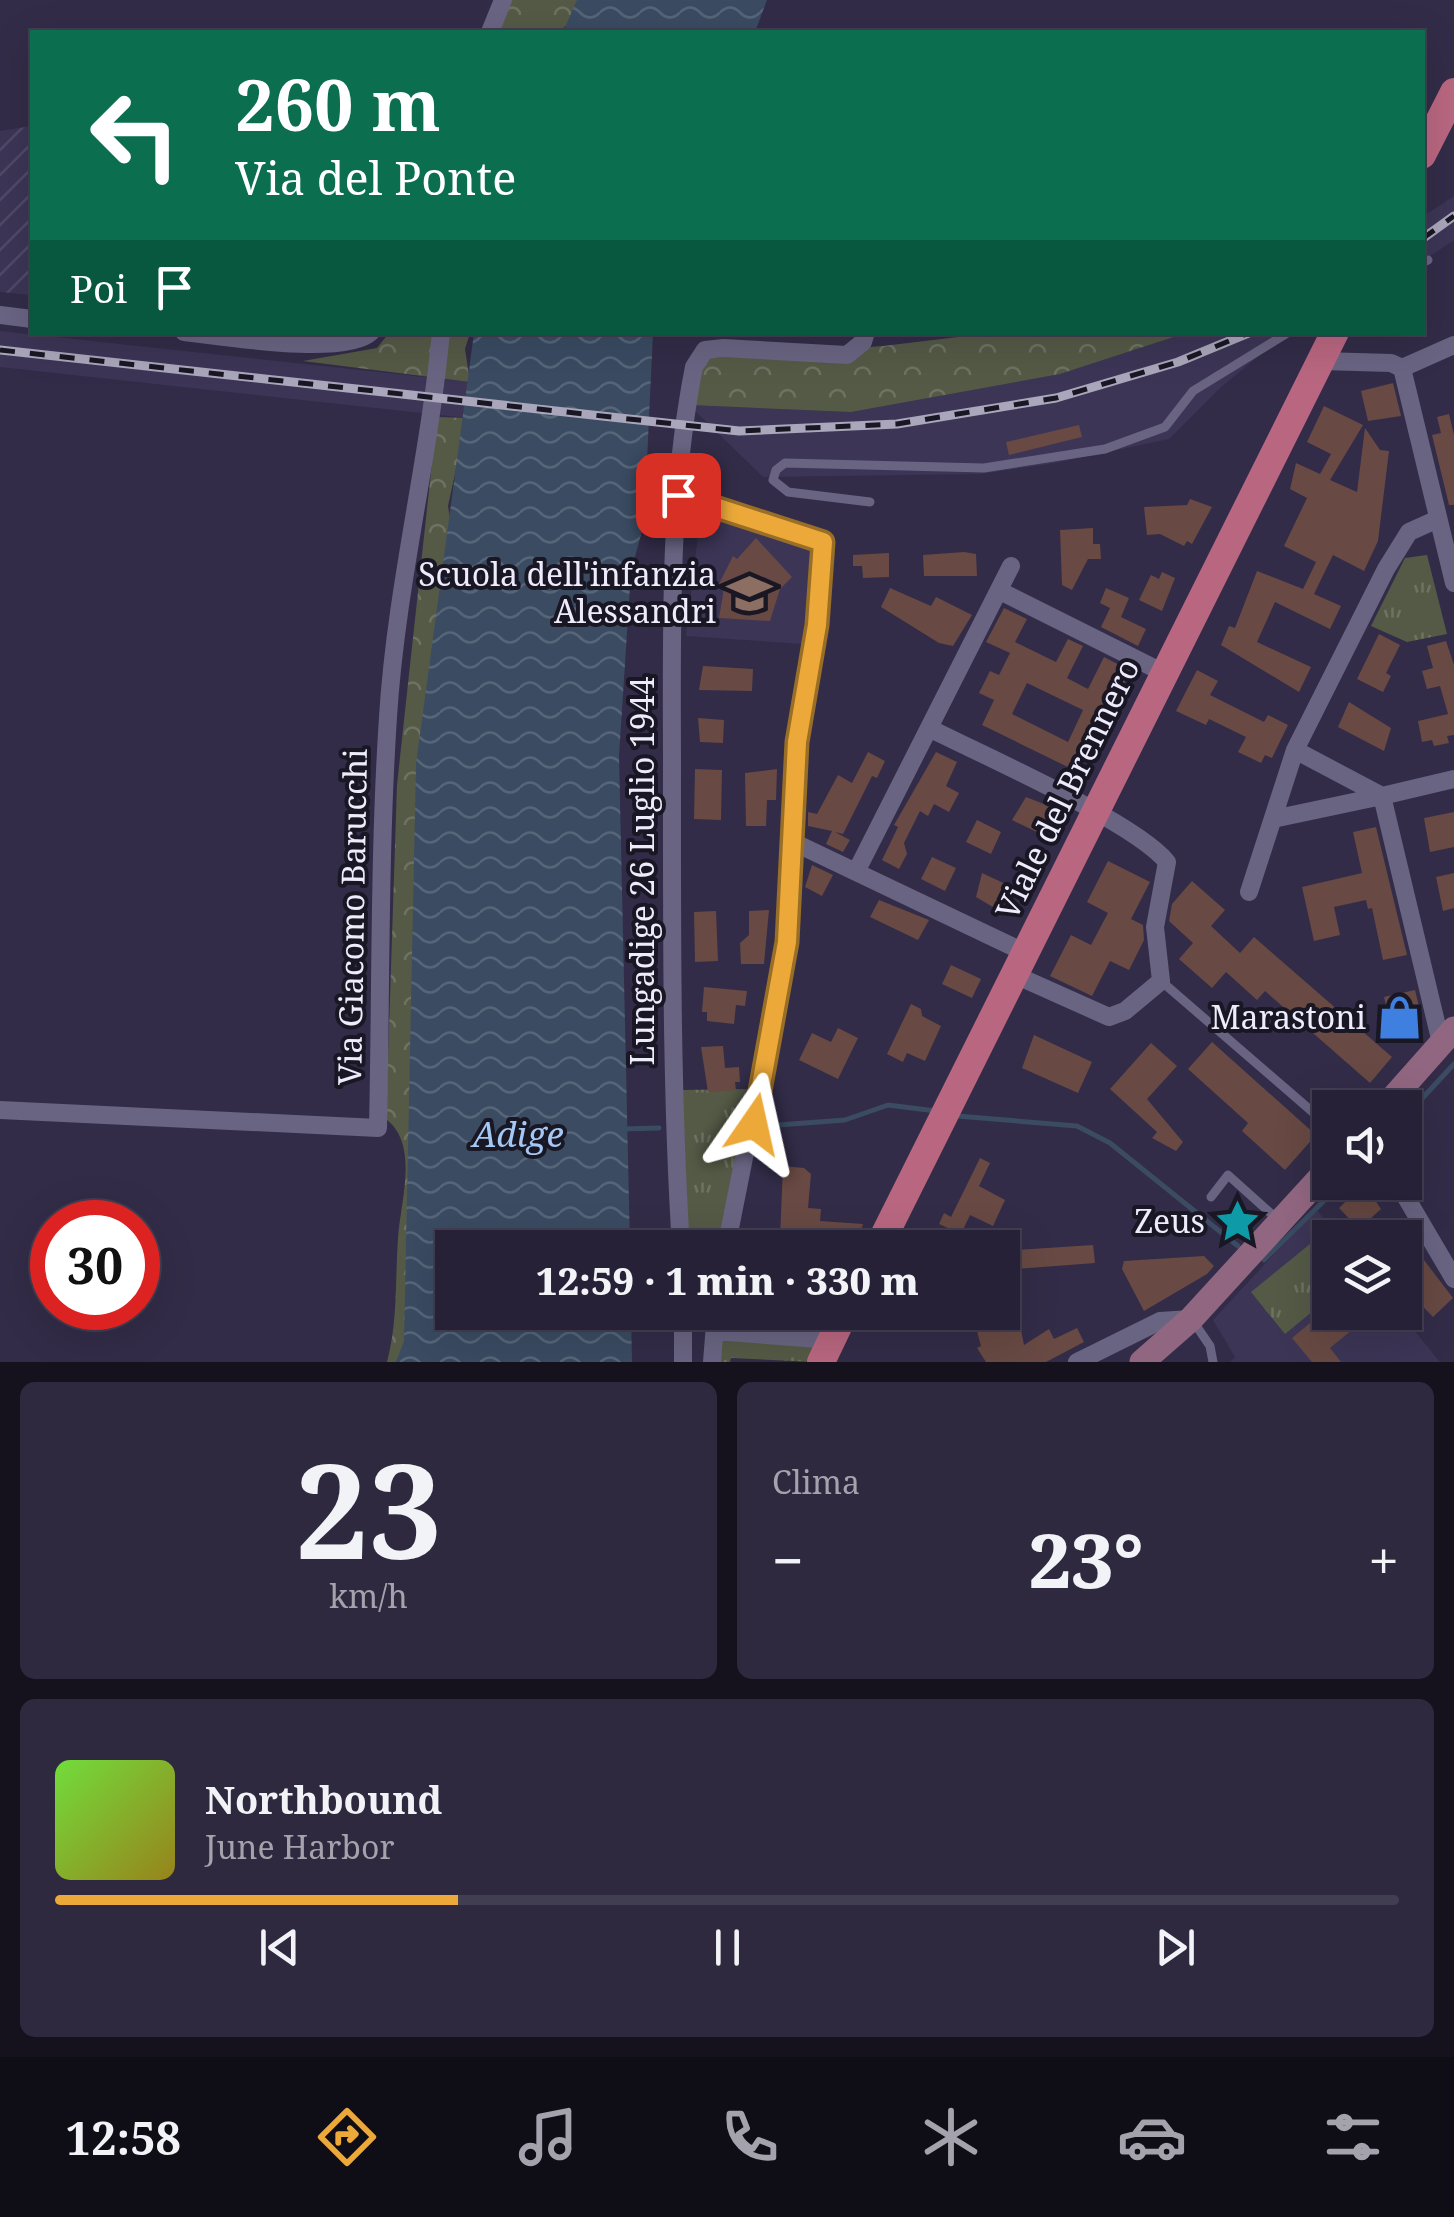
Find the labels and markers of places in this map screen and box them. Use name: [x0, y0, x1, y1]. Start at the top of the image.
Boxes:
pin: [636, 453, 721, 538]
place label: Scuola dell'infanzia Alessandri: [418, 552, 716, 632]
school or university icon: Scuola dell'infanzia Alessandri: [725, 569, 773, 617]
shop icon: Marastoni: [1375, 994, 1423, 1042]
place label: Marastoni: [1210, 995, 1366, 1038]
place icon: Zeus: [1214, 1198, 1262, 1246]
place label: Zeus: [1134, 1199, 1205, 1242]

